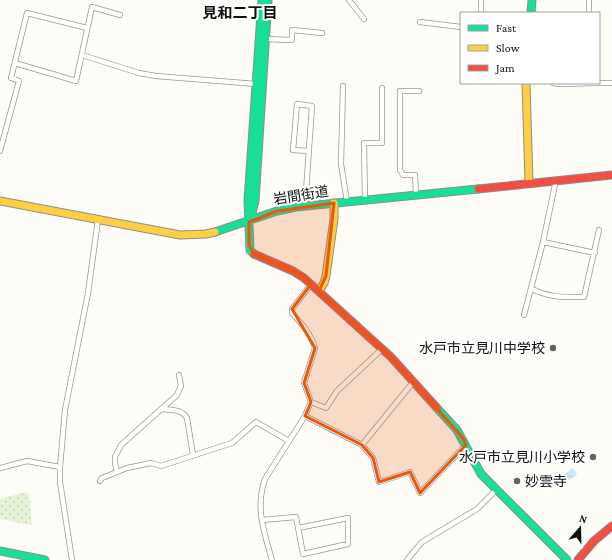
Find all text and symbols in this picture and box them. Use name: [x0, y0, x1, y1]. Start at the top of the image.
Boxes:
district label: 見和二丁目: [202, 5, 278, 21]
legend: [460, 12, 600, 84]
text: Fast: [496, 21, 517, 35]
text: Slow: [496, 41, 520, 55]
text: Jam: [495, 61, 515, 75]
street label: 岩間街道: [272, 183, 330, 207]
place label: 水戸市立見川中学校: [419, 340, 545, 356]
marker: 水戸市立見川中学校: [548, 343, 558, 353]
place label: 水戸市立見川小学校: [459, 449, 585, 465]
marker: 水戸市立見川小学校: [588, 452, 598, 462]
place label: 妙雲寺: [525, 473, 567, 489]
marker: 妙雲寺: [512, 476, 522, 486]
north arrow: [560, 508, 600, 548]
text: N: [578, 512, 589, 526]

